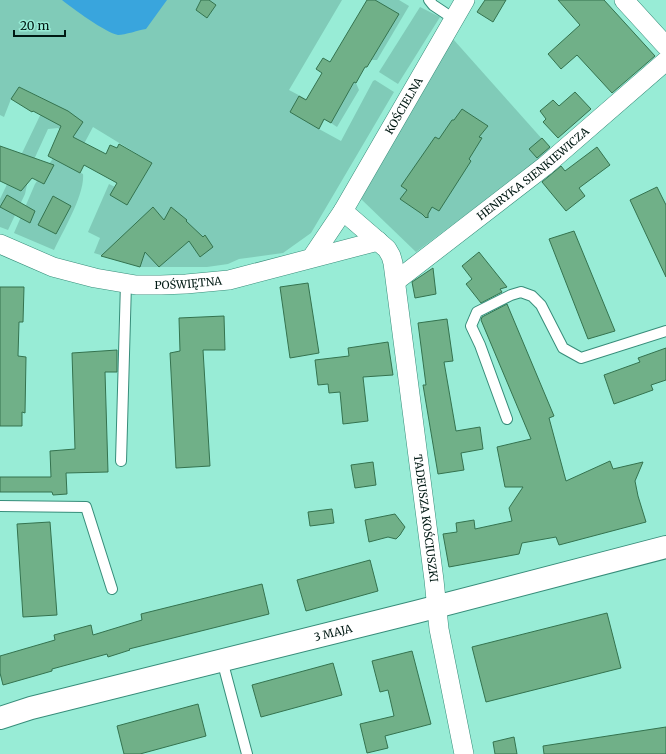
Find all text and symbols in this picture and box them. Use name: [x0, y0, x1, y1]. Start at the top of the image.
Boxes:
scale bar: [14, 12, 65, 38]
text: 20 m: [20, 18, 49, 33]
street label: KOŚCIELNA: [382, 75, 426, 137]
street label: HENRYKA SIENKIEWICZA: [474, 124, 592, 223]
street label: POŚWIĘTNA: [154, 274, 223, 292]
street label: TADEUSZA KOŚCIUSZKI: [411, 454, 441, 583]
street label: 3 MAJA: [313, 621, 354, 644]

